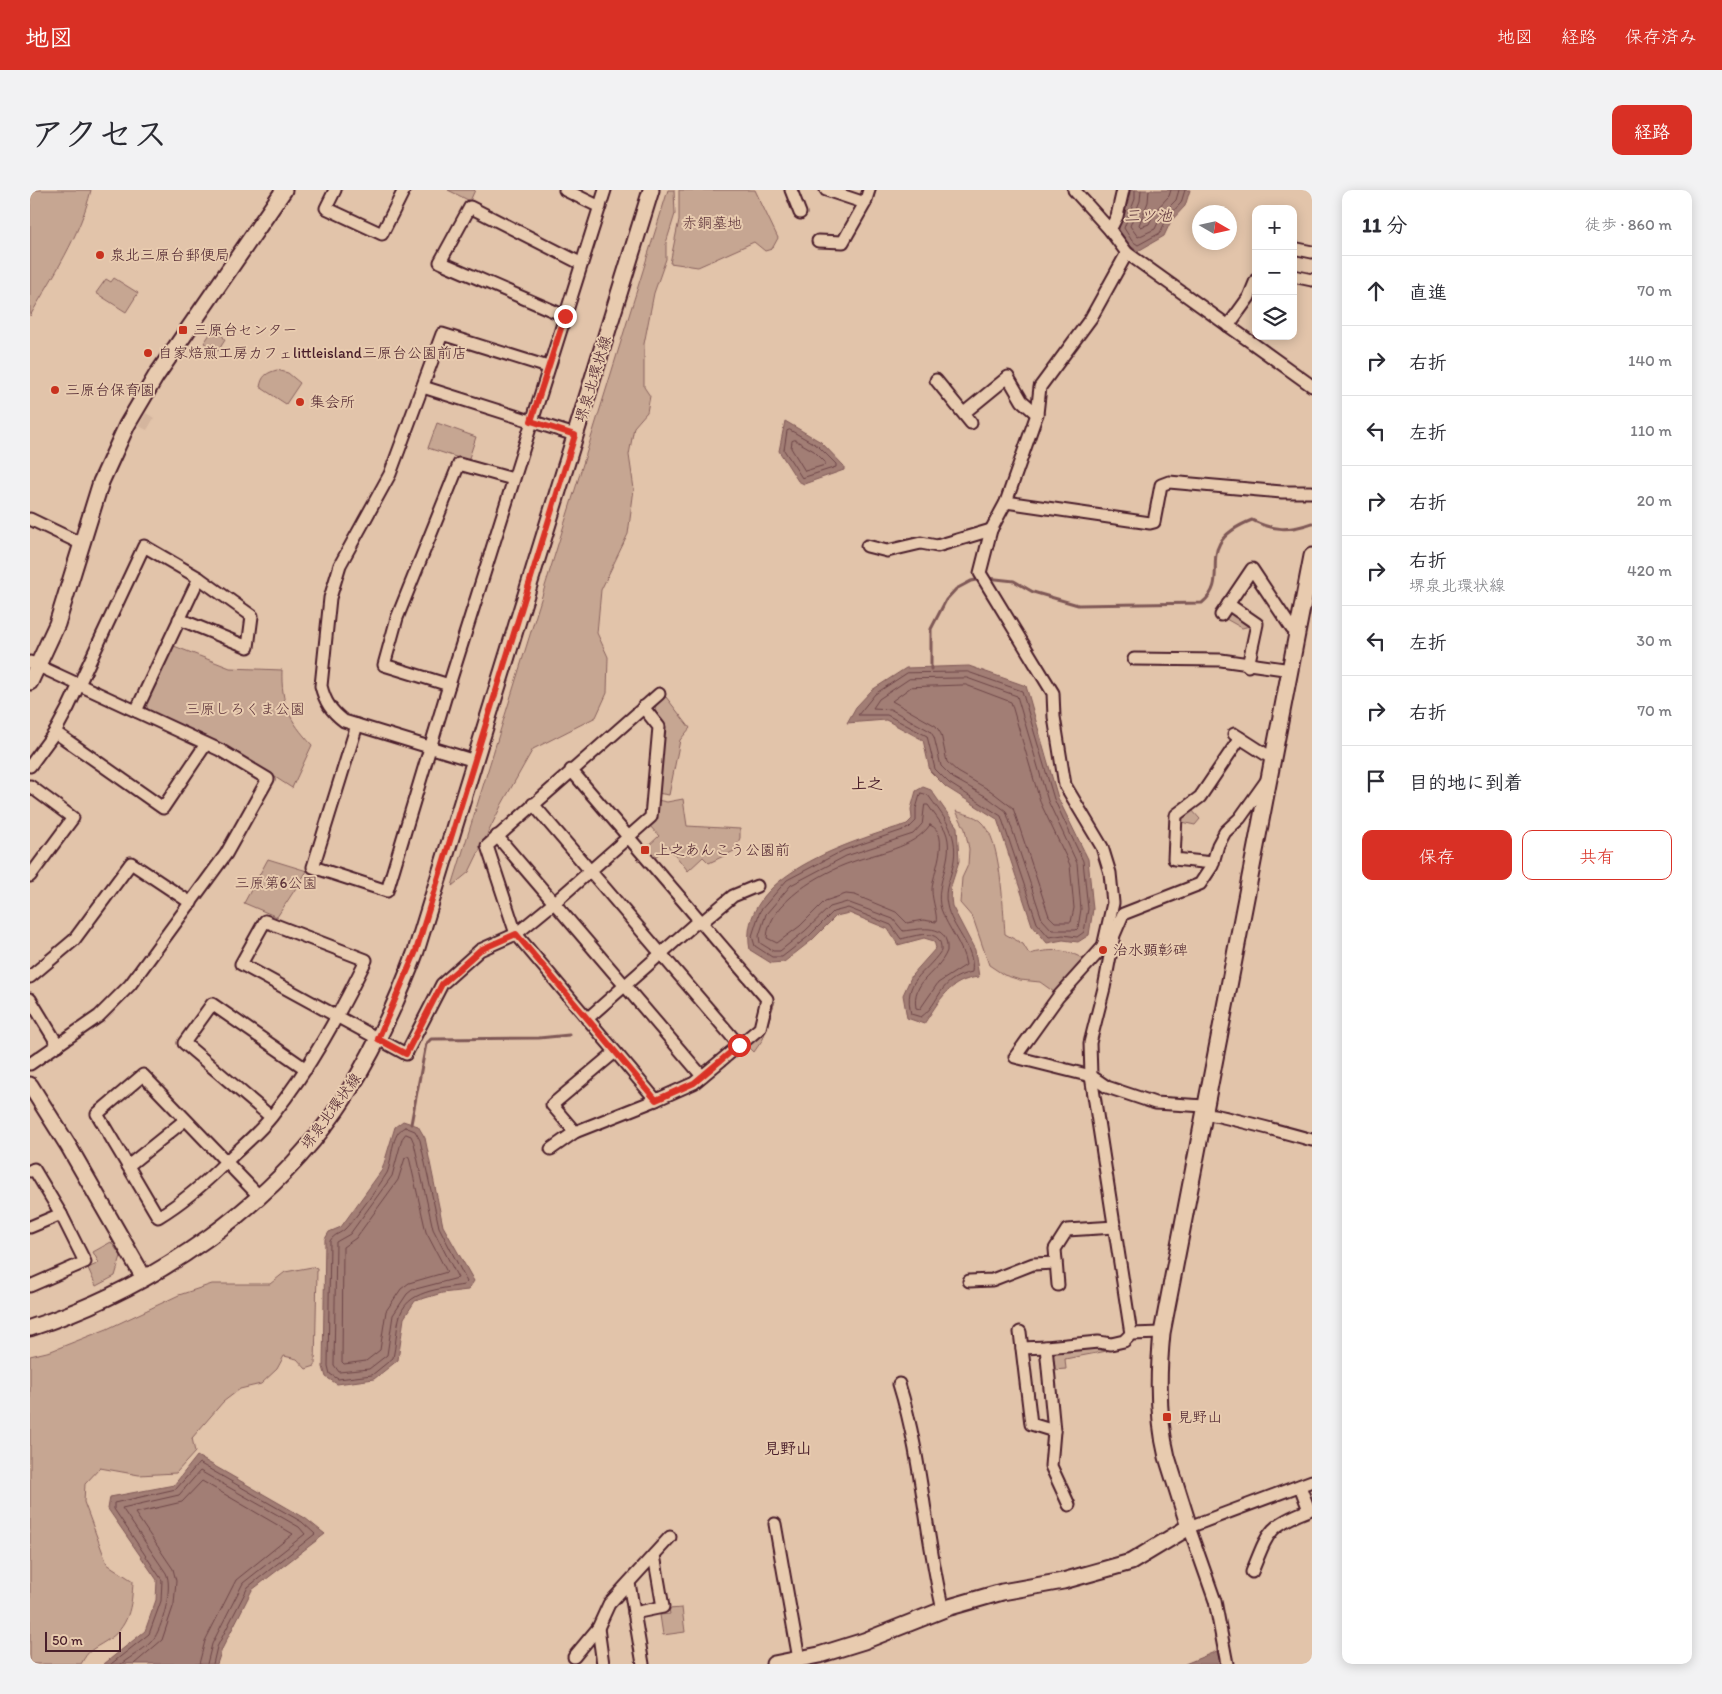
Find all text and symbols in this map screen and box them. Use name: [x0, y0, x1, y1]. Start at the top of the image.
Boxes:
text: 地図: [25, 23, 73, 52]
text: 地図: [1497, 26, 1533, 48]
text: 経路: [1561, 26, 1597, 48]
text: 保存済み: [1625, 26, 1697, 48]
button: 経路: [1612, 105, 1692, 155]
text: アクセス: [30, 113, 168, 155]
north arrow: [1192, 205, 1237, 250]
map controls: [1252, 205, 1297, 340]
button: +: [1252, 205, 1297, 250]
water label: 三ツ池: [1124, 206, 1173, 225]
text: 11 分: [1362, 212, 1407, 237]
park label: 赤銅墓地: [682, 214, 742, 232]
text: 徒歩 · 860 m: [1585, 215, 1672, 234]
place label: 泉北三原台郵便局: [110, 246, 230, 264]
marker: 泉北三原台郵便局: [94, 249, 106, 261]
button: −: [1252, 250, 1297, 295]
icon: ahead: [1362, 277, 1390, 305]
text: 直進: [1409, 281, 1447, 304]
text: 70 m: [1637, 281, 1672, 300]
button: layers: [1252, 295, 1297, 340]
route end: [554, 305, 577, 328]
place label: 三原台センター: [193, 321, 297, 339]
marker: 三原台センター: [177, 324, 189, 336]
street label: 堺泉北環状線: [571, 333, 615, 425]
place label: 自家焙煎工房カフェlittleisland三原台公園前店: [158, 344, 467, 362]
marker: 自家焙煎工房カフェlittleisland三原台公園前店: [142, 347, 154, 359]
icon: right: [1362, 347, 1390, 375]
text: 右折: [1409, 351, 1447, 374]
text: 140 m: [1628, 351, 1672, 370]
place label: 三原台保育園: [65, 381, 155, 399]
marker: 三原台保育園: [49, 384, 61, 396]
place label: 集会所: [310, 393, 355, 411]
marker: 集会所: [294, 396, 306, 408]
icon: left: [1362, 417, 1390, 445]
text: 左折: [1409, 421, 1447, 444]
text: 110 m: [1630, 421, 1672, 440]
icon: right: [1362, 487, 1390, 515]
text: 右折: [1409, 491, 1447, 514]
text: 20 m: [1637, 491, 1672, 510]
text: 右折: [1409, 549, 1447, 572]
icon: right: [1362, 557, 1390, 585]
text: 420 m: [1627, 561, 1672, 580]
text: 堺泉北環状線: [1409, 576, 1505, 595]
icon: left: [1362, 627, 1390, 655]
text: 左折: [1409, 631, 1447, 654]
text: 30 m: [1636, 631, 1672, 650]
icon: right: [1362, 697, 1390, 725]
park label: 三原しろくま公園: [185, 700, 305, 718]
text: 右折: [1409, 701, 1447, 724]
text: 70 m: [1637, 701, 1672, 720]
icon: arrive: [1362, 767, 1390, 795]
text: 目的地に到着: [1409, 771, 1523, 794]
district label: 上之: [851, 774, 883, 793]
button: 保存: [1362, 830, 1512, 880]
button: 共有: [1522, 830, 1672, 880]
place label: 上之あんこう公園前: [655, 841, 790, 859]
marker: 上之あんこう公園前: [639, 844, 651, 856]
park label: 三原第6公園: [235, 874, 317, 892]
place label: 治水顕彰碑: [1113, 941, 1188, 959]
marker: 治水顕彰碑: [1097, 944, 1109, 956]
route start: [728, 1034, 751, 1057]
street label: 堺泉北環状線: [297, 1069, 365, 1153]
place label: 見野山: [1177, 1408, 1222, 1426]
marker: 見野山: [1161, 1411, 1173, 1423]
district label: 見野山: [764, 1439, 812, 1458]
scale bar: [45, 1629, 121, 1652]
text: 50 m: [52, 1632, 83, 1649]

